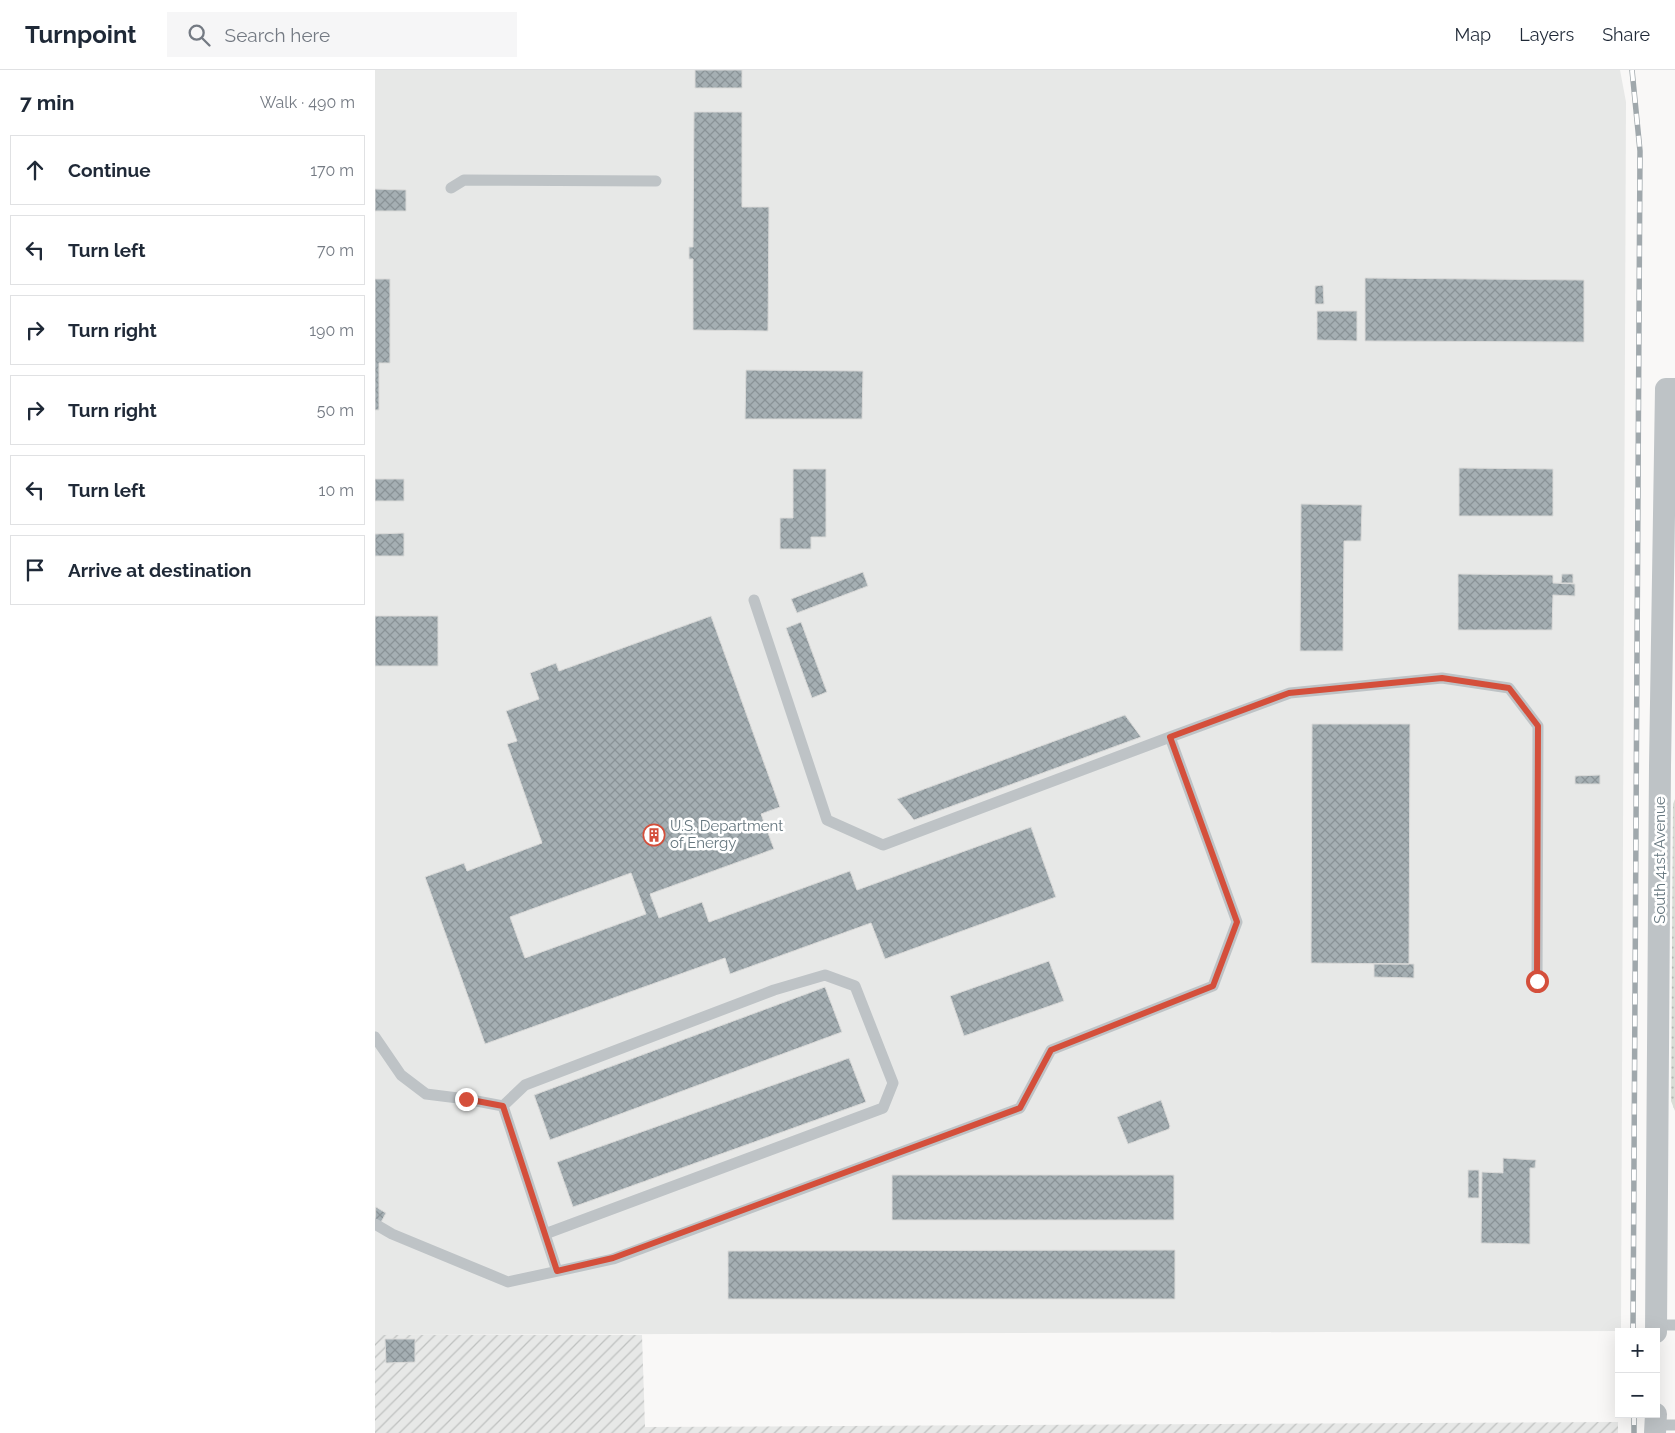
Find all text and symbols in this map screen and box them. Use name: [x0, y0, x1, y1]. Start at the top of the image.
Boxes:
search box: [167, 12, 517, 57]
text: Turnpoint: [25, 20, 137, 49]
icon: search: [185, 21, 213, 49]
text: Search here: [225, 24, 330, 46]
text: Map: [1455, 24, 1491, 45]
text: Layers: [1519, 24, 1574, 45]
text: Share: [1602, 24, 1650, 45]
text: 7 min: [20, 90, 74, 115]
text: Walk · 490 m: [260, 93, 355, 112]
icon: ahead: [21, 156, 49, 184]
text: Continue: [68, 159, 151, 181]
text: 170 m: [310, 161, 354, 180]
icon: left: [21, 236, 49, 264]
text: Turn left: [68, 239, 145, 261]
text: 70 m: [317, 241, 354, 260]
icon: right: [21, 316, 49, 344]
text: Turn right: [68, 319, 157, 341]
text: 190 m: [309, 321, 354, 340]
icon: right: [21, 396, 49, 424]
text: Turn right: [68, 399, 157, 421]
text: 50 m: [317, 401, 354, 420]
icon: left: [21, 476, 49, 504]
text: Turn left: [68, 479, 145, 501]
text: 10 m: [319, 481, 354, 500]
icon: arrive: [21, 556, 49, 584]
text: Arrive at destination: [68, 559, 252, 581]
street label: South 41st Avenue: [1651, 796, 1669, 924]
place label: U.S. Department of Energy: [670, 817, 783, 852]
building icon: U.S. Department of Energy: [642, 823, 666, 847]
route start: [1526, 970, 1549, 993]
route end: [455, 1088, 478, 1111]
map controls: [1615, 1328, 1660, 1418]
button: +: [1615, 1328, 1660, 1373]
button: −: [1615, 1373, 1660, 1418]

